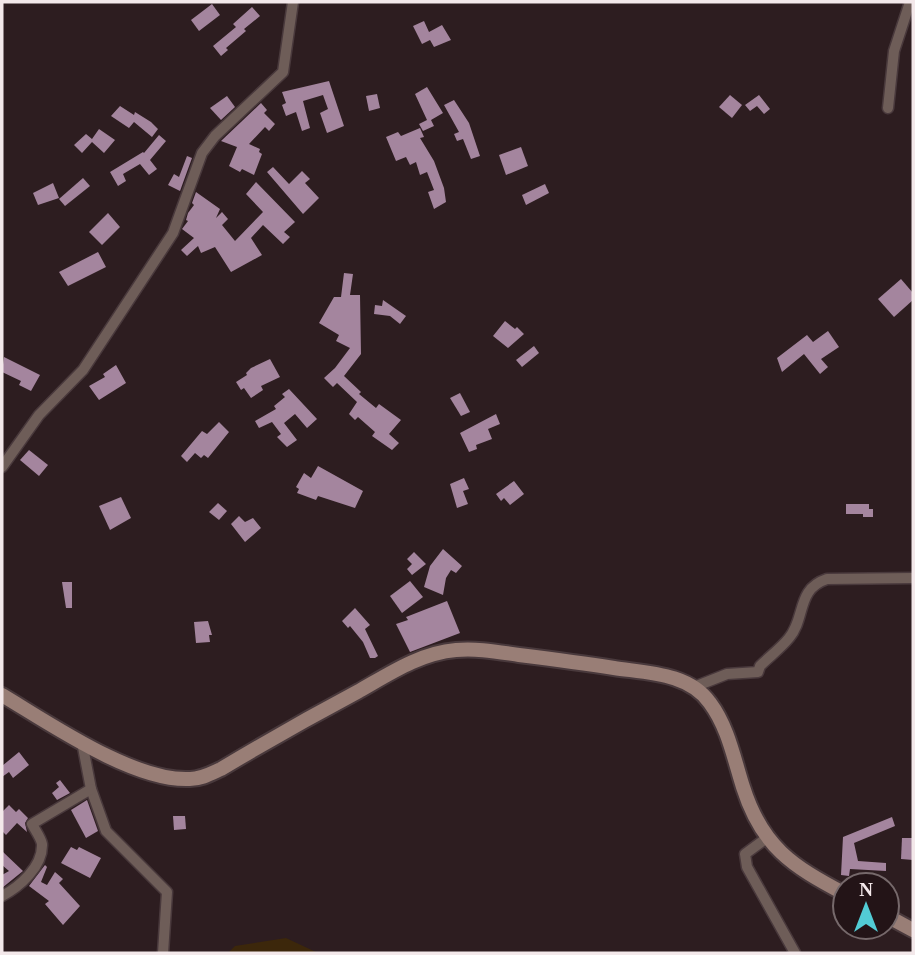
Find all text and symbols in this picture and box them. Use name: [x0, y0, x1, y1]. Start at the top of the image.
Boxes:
north arrow: [831, 871, 901, 941]
text: N: [859, 879, 873, 900]

